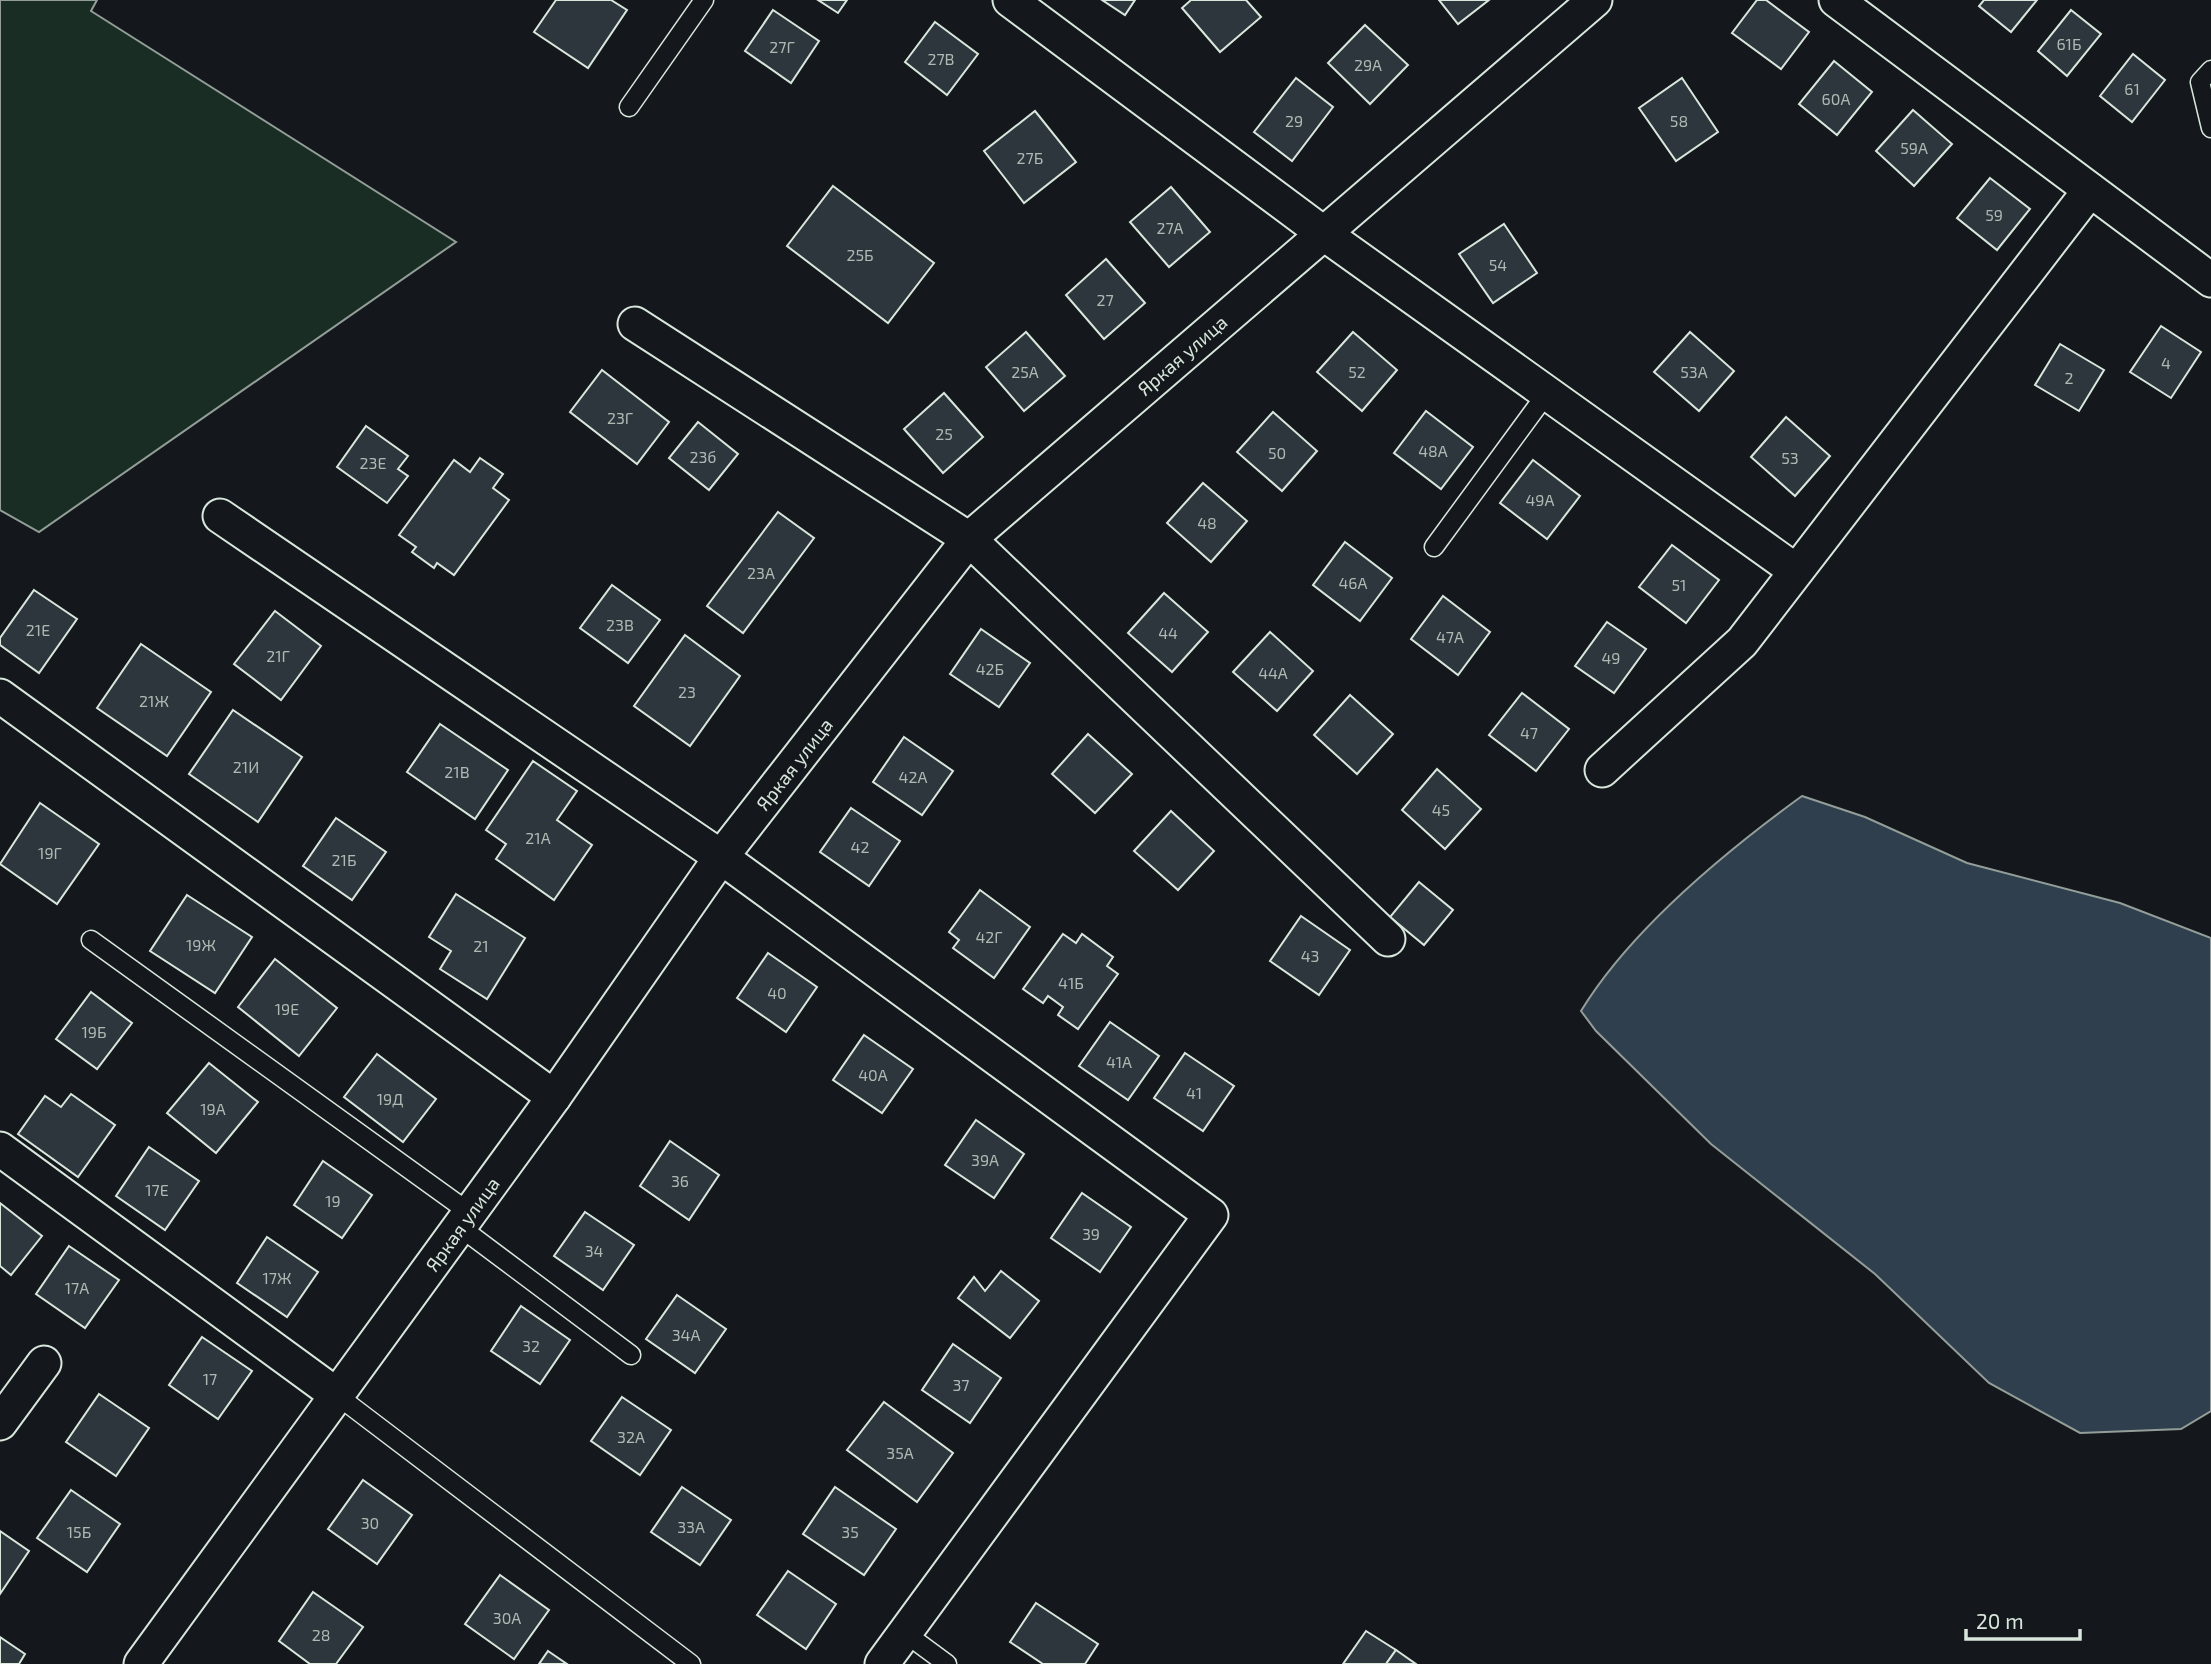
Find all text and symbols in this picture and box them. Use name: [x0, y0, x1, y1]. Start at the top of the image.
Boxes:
house number: 61Б: [2056, 34, 2082, 53]
house number: 27Г: [769, 37, 795, 56]
house number: 27В: [927, 49, 955, 68]
house number: 29А: [1354, 55, 1382, 74]
house number: 61: [2124, 79, 2140, 98]
house number: 60А: [1822, 89, 1850, 108]
house number: 29: [1285, 111, 1303, 130]
house number: 58: [1670, 111, 1688, 130]
house number: 59А: [1900, 138, 1928, 157]
house number: 27Б: [1017, 148, 1043, 167]
house number: 59: [1985, 205, 2003, 224]
house number: 27А: [1156, 218, 1184, 237]
house number: 25Б: [846, 245, 874, 264]
house number: 54: [1489, 255, 1507, 274]
house number: 27: [1096, 290, 1114, 309]
street label: Яркая улица: [1133, 310, 1232, 401]
house number: 4: [2161, 353, 2171, 372]
house number: 25А: [1011, 362, 1039, 381]
house number: 52: [1348, 362, 1366, 381]
house number: 53А: [1680, 362, 1708, 381]
house number: 2: [2065, 368, 2074, 387]
house number: 23Г: [607, 408, 633, 427]
house number: 25: [935, 424, 953, 443]
house number: 48А: [1418, 441, 1448, 460]
house number: 50: [1268, 443, 1286, 462]
house number: 23б: [689, 447, 717, 466]
house number: 53: [1781, 448, 1799, 467]
house number: 23Е: [360, 453, 386, 472]
house number: 49А: [1526, 490, 1555, 509]
house number: 48: [1197, 513, 1217, 532]
house number: 23А: [747, 563, 775, 582]
house number: 46А: [1339, 573, 1368, 592]
house number: 51: [1672, 575, 1686, 594]
house number: 23В: [606, 615, 634, 634]
house number: 21Е: [26, 620, 50, 639]
house number: 44: [1158, 623, 1178, 642]
house number: 47А: [1436, 627, 1464, 646]
house number: 21Г: [266, 646, 290, 665]
house number: 49: [1602, 648, 1621, 667]
house number: 42Б: [976, 659, 1004, 678]
house number: 44А: [1258, 663, 1288, 682]
house number: 23: [678, 682, 696, 701]
house number: 21Ж: [139, 691, 169, 710]
street label: Яркая улица: [751, 713, 838, 815]
house number: 47: [1520, 723, 1538, 742]
house number: 21И: [233, 757, 259, 776]
house number: 21В: [444, 762, 470, 781]
house number: 42А: [899, 767, 927, 786]
house number: 45: [1432, 800, 1450, 819]
house number: 21А: [525, 828, 551, 847]
house number: 42: [851, 837, 869, 856]
house number: 19Г: [38, 843, 62, 862]
house number: 21Б: [332, 850, 356, 869]
house number: 42Г: [975, 927, 1003, 946]
house number: 19Ж: [186, 935, 216, 954]
house number: 21: [473, 936, 489, 955]
house number: 43: [1301, 946, 1319, 965]
house number: 41Б: [1058, 973, 1084, 992]
house number: 40: [767, 983, 787, 1002]
house number: 19E: [275, 999, 299, 1018]
house number: 19Б: [81, 1022, 107, 1041]
house number: 41А: [1106, 1052, 1132, 1071]
house number: 40А: [858, 1065, 888, 1084]
house number: 41: [1186, 1083, 1202, 1102]
house number: 19Д: [377, 1089, 403, 1108]
house number: 19А: [200, 1099, 226, 1118]
house number: 39А: [971, 1150, 999, 1169]
house number: 36: [671, 1171, 689, 1190]
street label: Яркая улица: [420, 1172, 505, 1276]
house number: 17Е: [145, 1180, 169, 1199]
house number: 19: [325, 1191, 341, 1210]
house number: 39: [1082, 1224, 1100, 1243]
house number: 34: [585, 1241, 604, 1260]
house number: 17Ж: [262, 1268, 292, 1287]
house number: 17А: [65, 1278, 89, 1297]
house number: 34А: [672, 1325, 700, 1344]
house number: 32: [522, 1336, 540, 1355]
house number: 17: [203, 1369, 217, 1388]
house number: 37: [952, 1375, 970, 1394]
house number: 32А: [617, 1427, 645, 1446]
house number: 35А: [886, 1443, 914, 1462]
house number: 30: [361, 1513, 379, 1532]
house number: 33А: [677, 1517, 705, 1536]
house number: 15Б: [67, 1522, 91, 1541]
house number: 35: [841, 1522, 859, 1541]
scale bar: [1966, 1598, 2080, 1642]
house number: 30А: [493, 1608, 521, 1627]
text: 20 m: [1976, 1608, 2024, 1633]
house number: 28: [312, 1625, 330, 1644]

